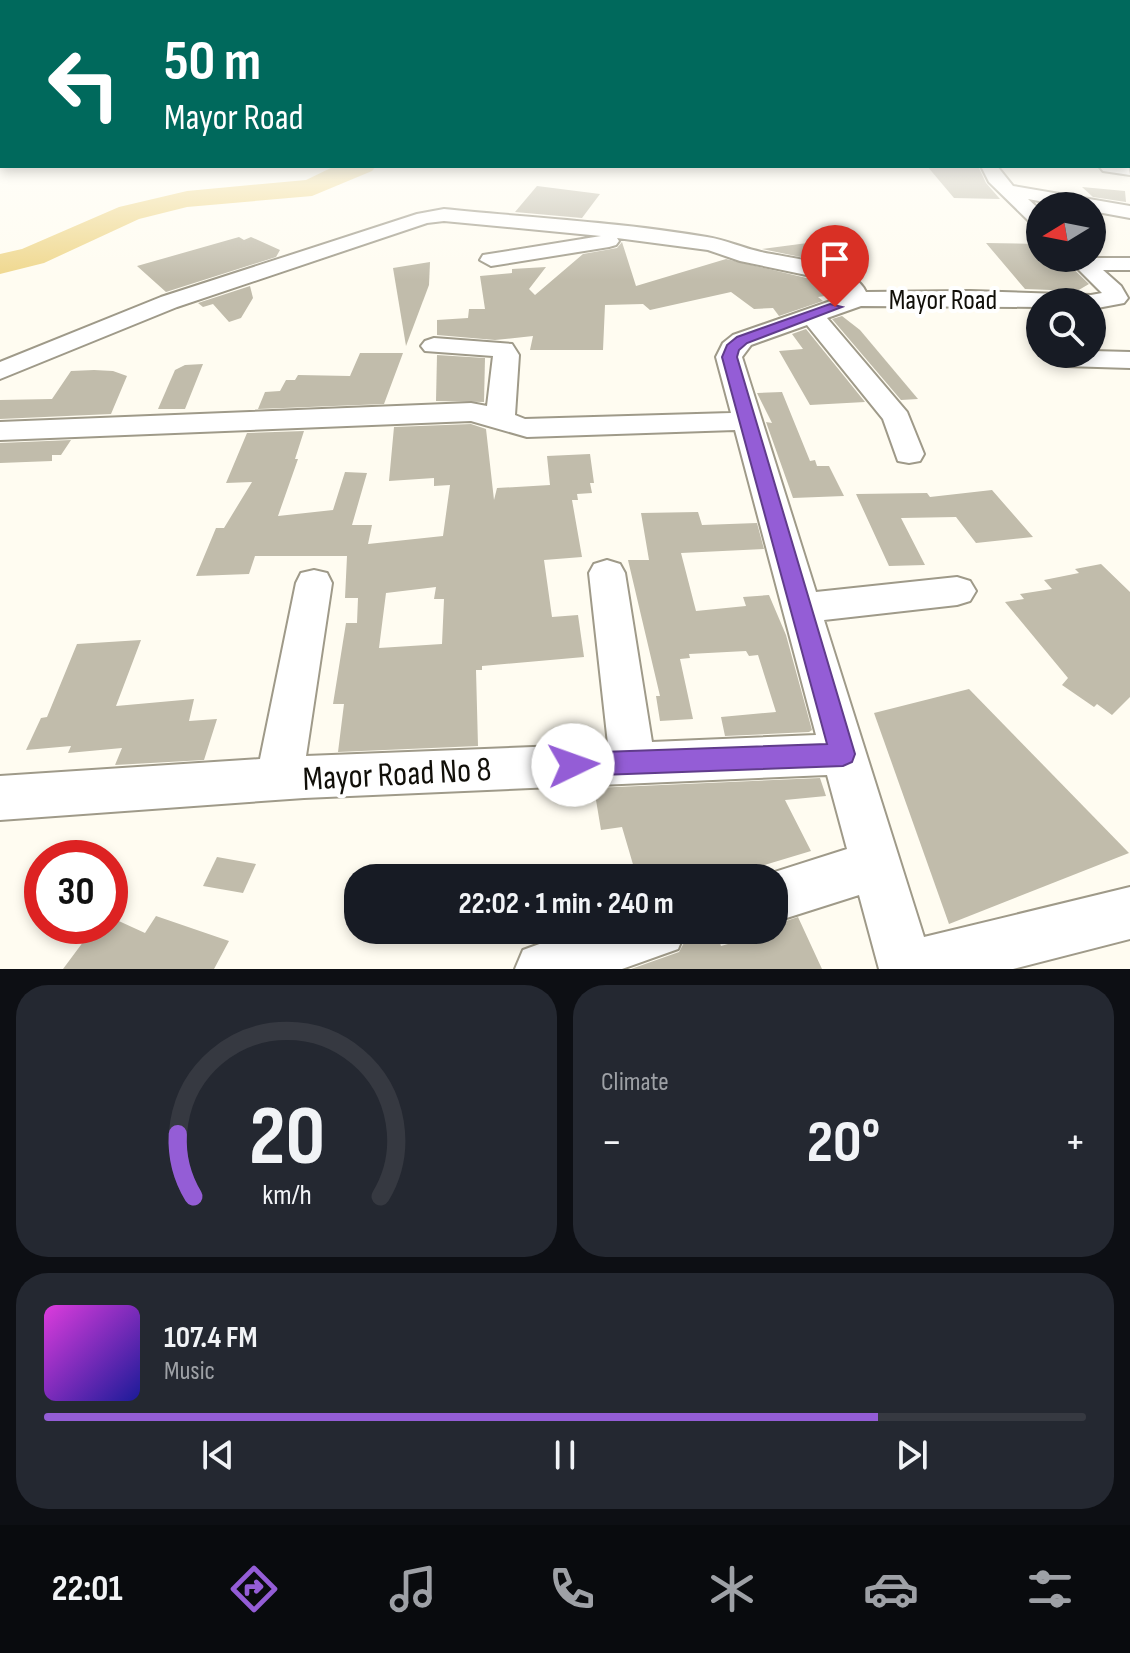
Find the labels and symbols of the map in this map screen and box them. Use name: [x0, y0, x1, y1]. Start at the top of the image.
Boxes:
north arrow: [1026, 192, 1106, 272]
pin: [801, 225, 869, 307]
street label: Mayor Road: [889, 284, 997, 317]
position arrow: [531, 723, 615, 807]
street label: Mayor Road No 8: [302, 749, 493, 800]
speed limit sign: 30: [24, 840, 128, 944]

